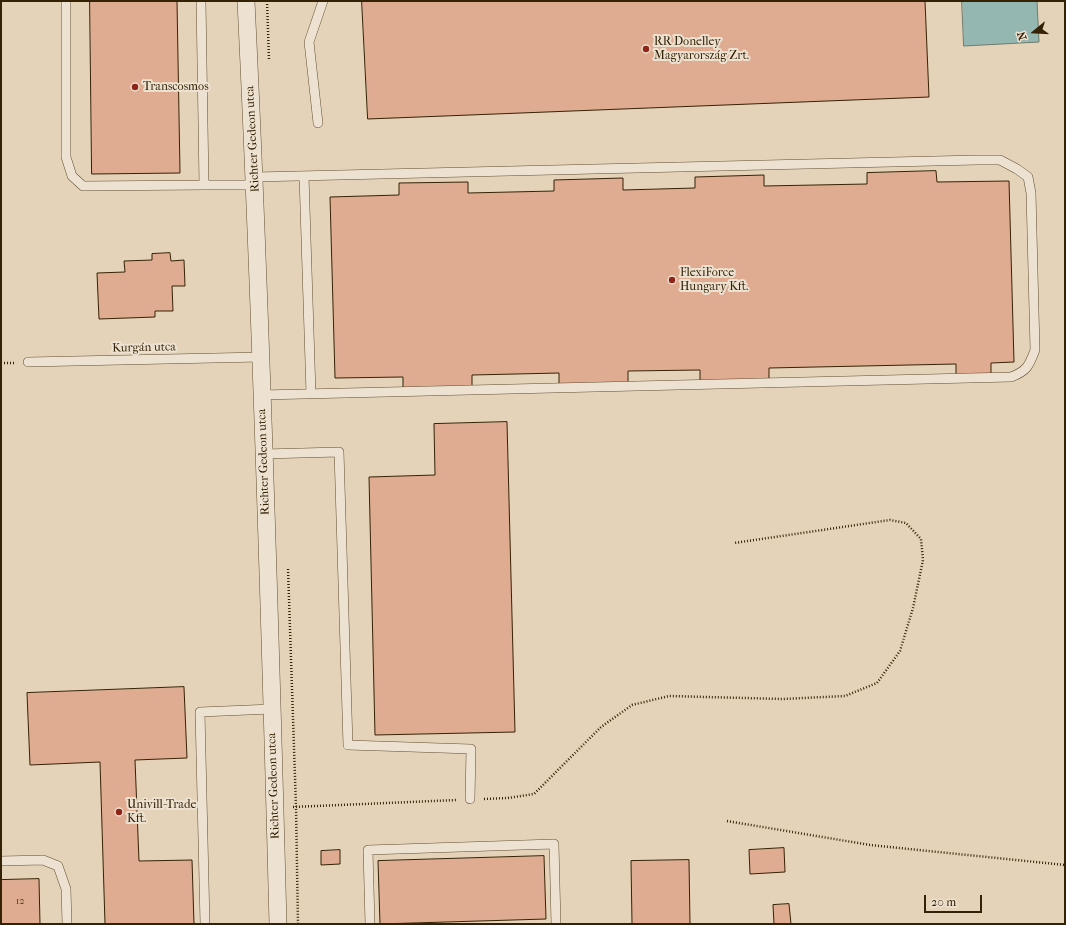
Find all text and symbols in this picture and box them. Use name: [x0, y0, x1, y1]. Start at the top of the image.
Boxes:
north arrow: [1014, 12, 1054, 52]
text: N: [1015, 30, 1030, 42]
place label: RR Donelley Magyarország Zrt.: [654, 35, 749, 63]
marker: RR Donelley Magyarország Zrt.: [641, 44, 651, 54]
place label: Transcosmos: [143, 80, 209, 94]
marker: Transcosmos: [130, 82, 140, 92]
street label: Richter Gedeon utca: [243, 86, 263, 192]
place label: FlexiForce Hungary Kft.: [680, 266, 748, 294]
marker: FlexiForce Hungary Kft.: [667, 275, 677, 285]
street label: Kurgán utca: [112, 340, 176, 356]
street label: Richter Gedeon utca: [255, 409, 273, 515]
street label: Richter Gedeon utca: [265, 733, 283, 839]
place label: Univill-Trade Kft.: [127, 798, 196, 826]
marker: Univill-Trade Kft.: [114, 807, 124, 817]
scale bar: [926, 887, 984, 913]
text: 20 m: [931, 895, 956, 909]
house number: 12: [16, 896, 24, 908]

